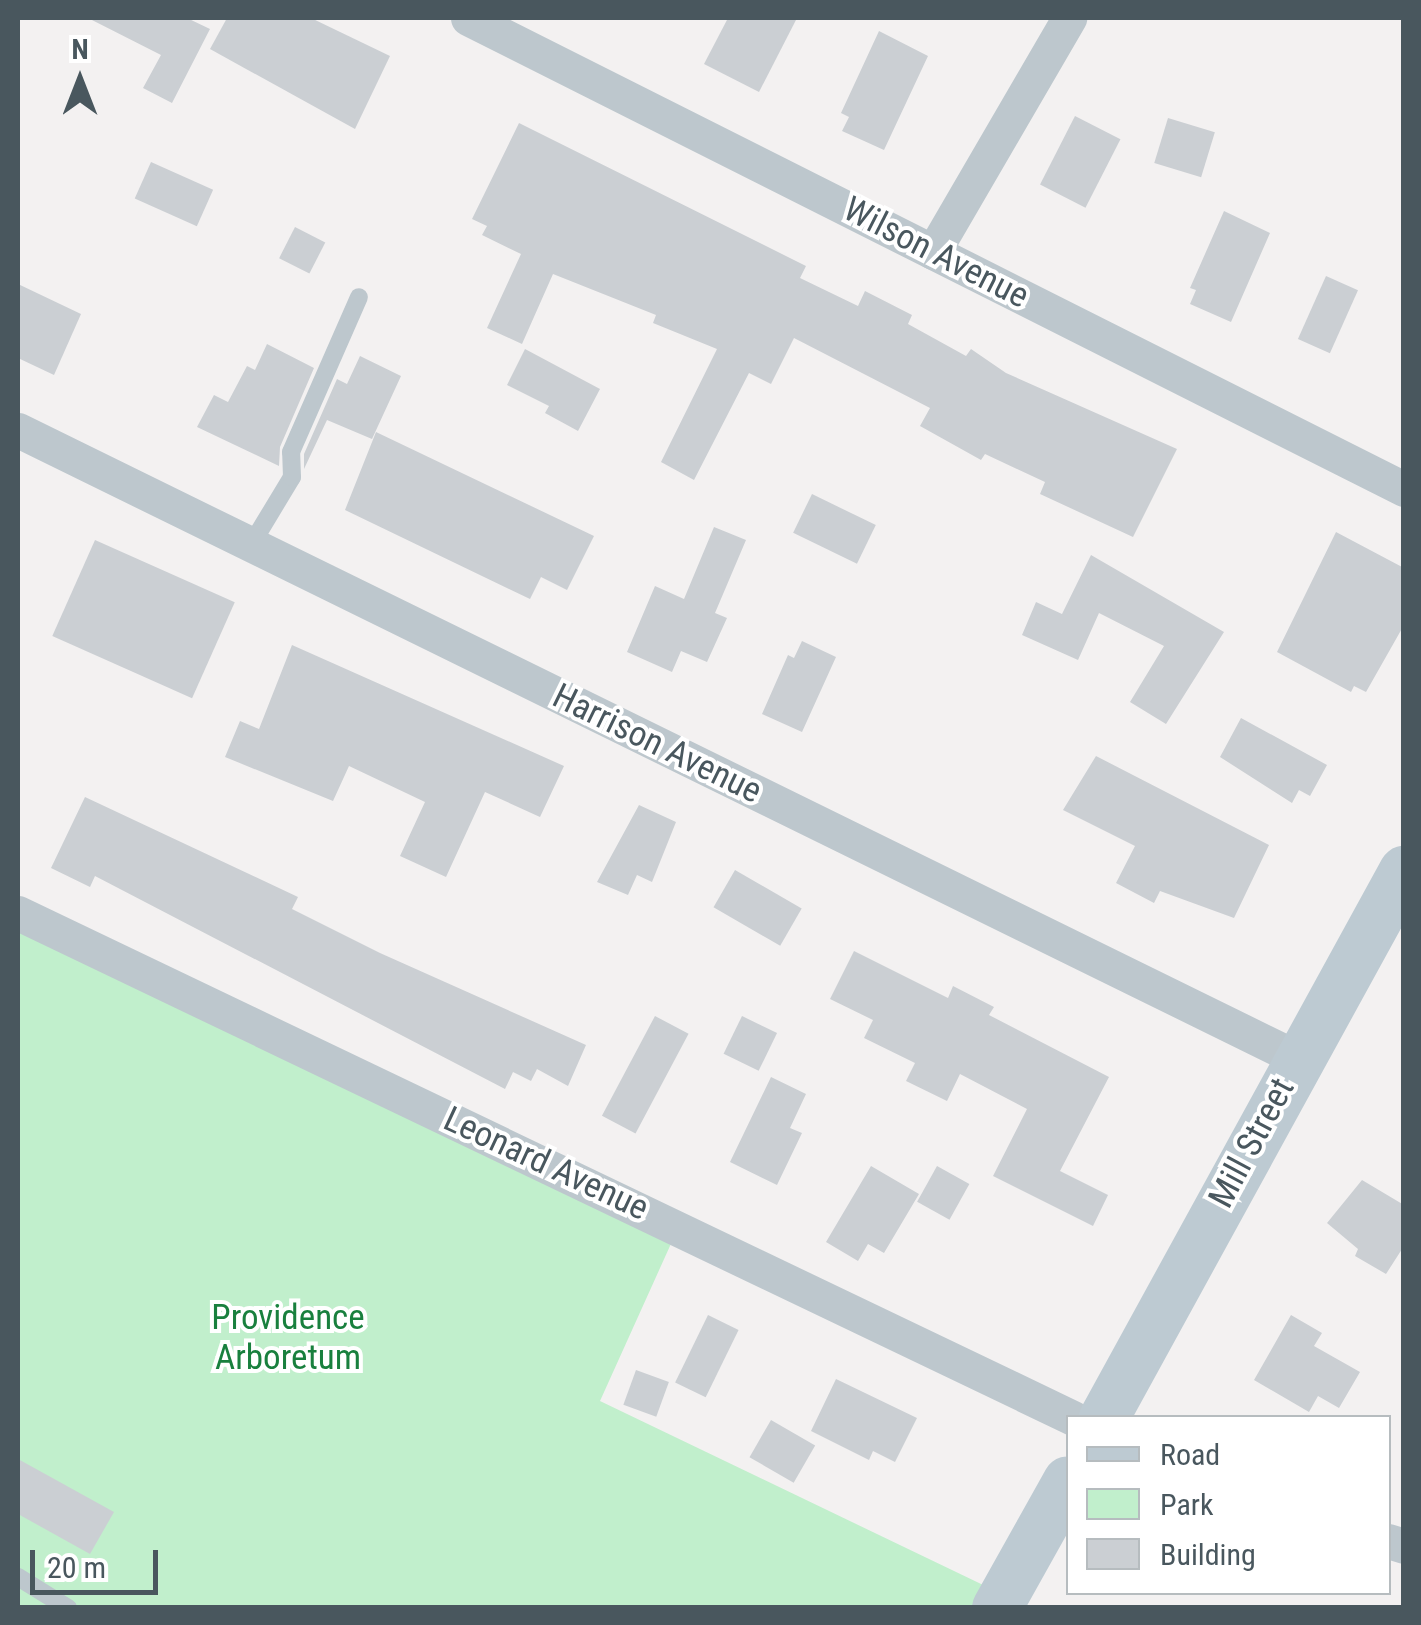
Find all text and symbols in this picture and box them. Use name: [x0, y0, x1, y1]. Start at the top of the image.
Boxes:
north arrow: [30, 30, 130, 130]
text: N: [71, 33, 89, 66]
street label: Wilson Avenue: [836, 188, 1036, 318]
street label: Harrison Avenue: [546, 675, 768, 813]
street label: Mill Street: [1200, 1071, 1304, 1215]
street label: Leonard Avenue: [437, 1098, 655, 1230]
park label: Providence Arboretum: [211, 1297, 365, 1379]
legend: [1066, 1415, 1391, 1595]
text: Road: [1160, 1437, 1220, 1472]
text: Park: [1160, 1487, 1214, 1522]
scale bar: [35, 1530, 162, 1592]
text: Building: [1160, 1537, 1256, 1572]
text: 20 m: [47, 1550, 106, 1585]

